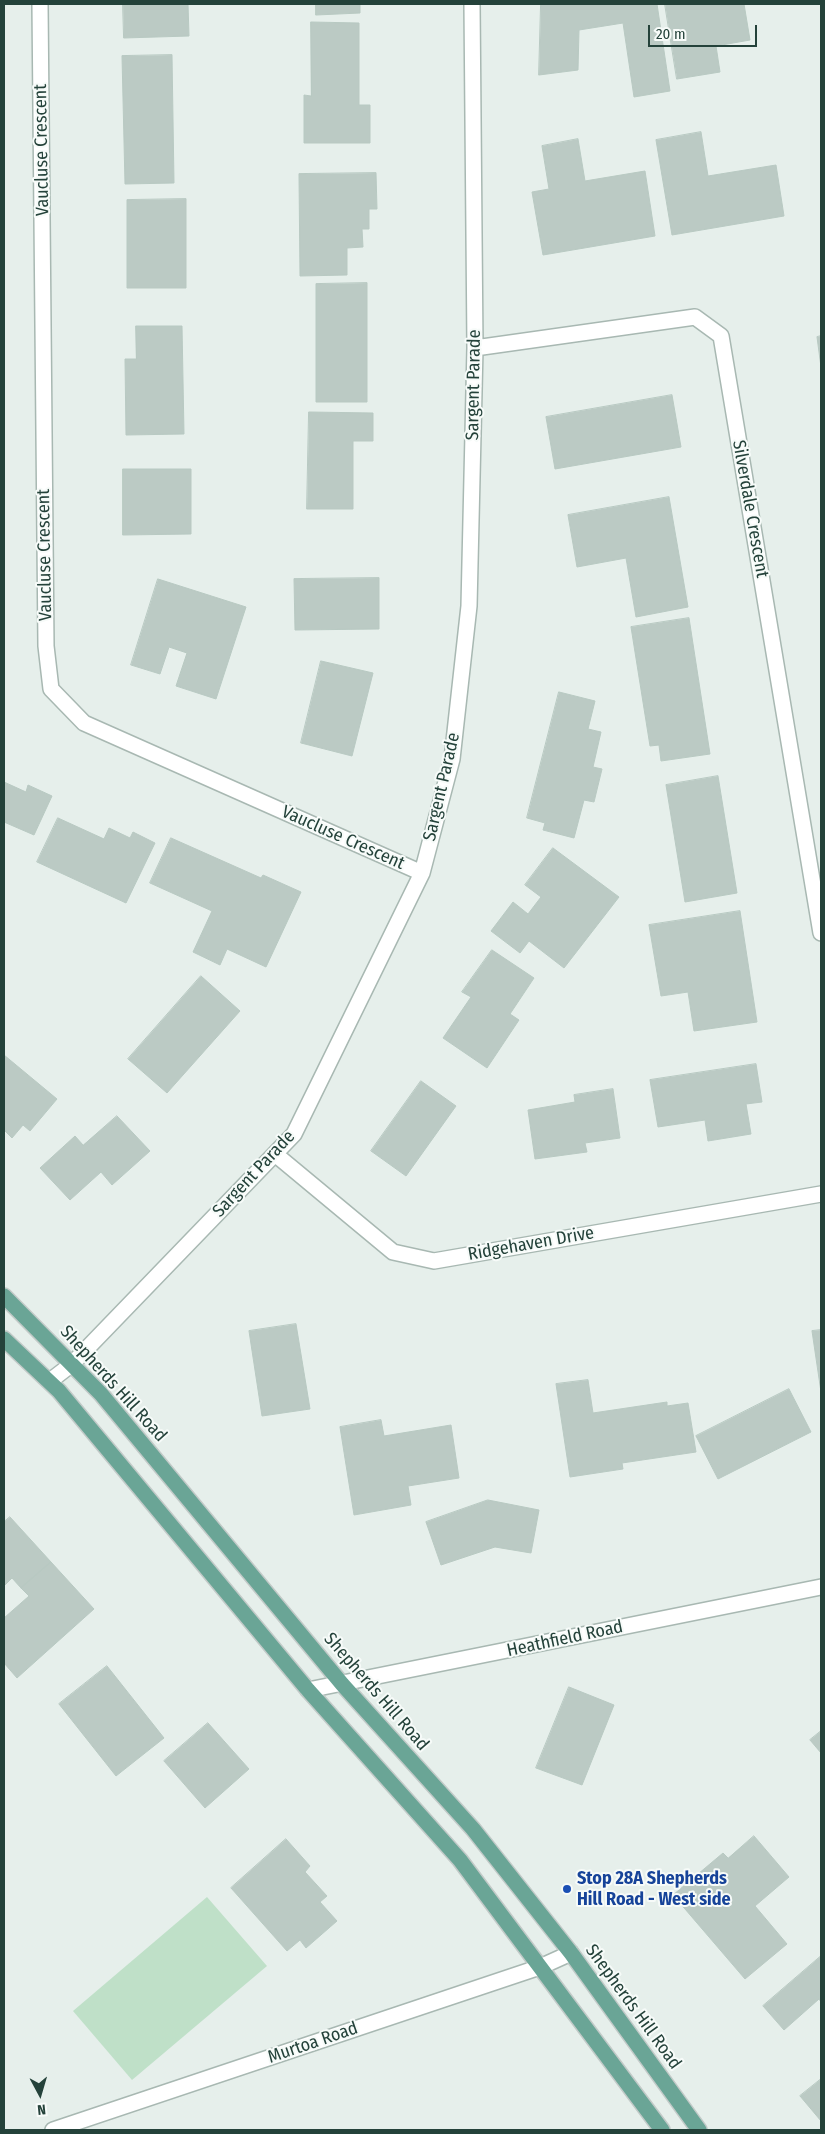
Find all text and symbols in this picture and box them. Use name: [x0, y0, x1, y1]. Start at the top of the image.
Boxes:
scale bar: [650, 15, 759, 47]
text: 20 m: [656, 25, 686, 43]
street label: Vaucluse Crescent: [30, 84, 54, 216]
street label: Sargent Parade: [462, 329, 486, 441]
street label: Silverdale Crescent: [727, 438, 773, 580]
street label: Vaucluse Crescent: [33, 489, 57, 621]
street label: Sargent Parade: [419, 731, 465, 843]
street label: Vaucluse Crescent: [278, 801, 408, 875]
street label: Sargent Parade: [208, 1126, 300, 1222]
street label: Ridgehaven Drive: [466, 1222, 596, 1266]
street label: Shepherds Hill Road: [55, 1321, 171, 1447]
street label: Heathfield Road: [505, 1616, 625, 1662]
street label: Shepherds Hill Road: [319, 1629, 433, 1755]
place label: Stop 28A Shepherds Hill Road - West side: [577, 1868, 731, 1910]
marker: Stop 28A Shepherds Hill Road - West side: [561, 1883, 573, 1895]
street label: Shepherds Hill Road: [580, 1940, 686, 2074]
street label: Murtoa Road: [265, 2018, 361, 2068]
north arrow: [15, 2069, 65, 2119]
text: N: [37, 2101, 47, 2118]

